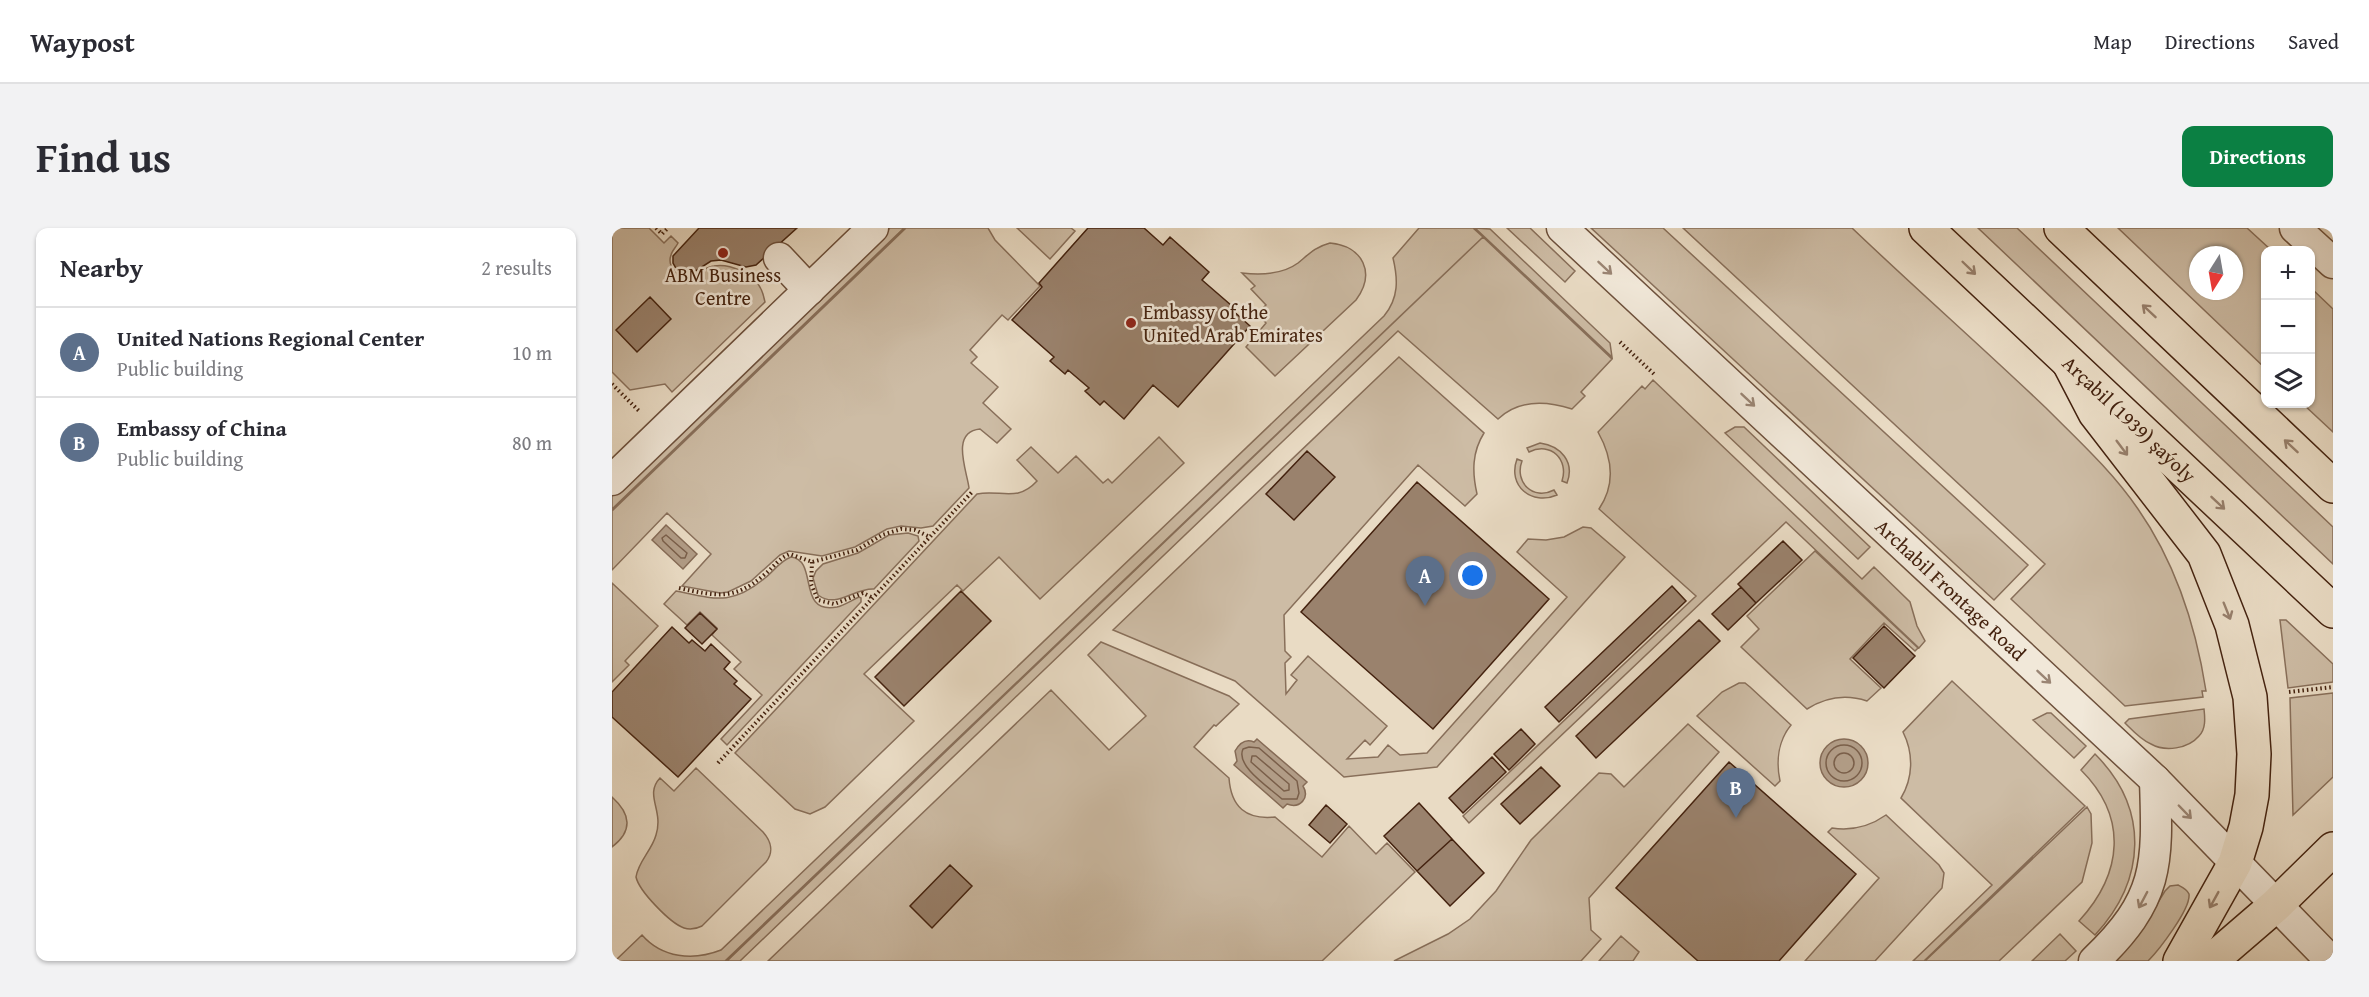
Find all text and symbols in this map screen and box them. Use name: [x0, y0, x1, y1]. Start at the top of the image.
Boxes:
text: Waypost: [30, 21, 135, 62]
text: Map: [2093, 26, 2132, 57]
text: Directions: [2165, 26, 2255, 57]
text: Saved: [2288, 26, 2339, 57]
text: Find us: [36, 126, 171, 187]
button: Directions: [2182, 126, 2333, 187]
marker: ABM Business Centre: [716, 246, 730, 260]
north arrow: [2189, 246, 2243, 300]
map controls: [2261, 246, 2315, 408]
button: +: [2261, 246, 2315, 300]
text: Nearby: [60, 248, 143, 287]
text: 2 results: [481, 253, 552, 282]
place label: ABM Business Centre: [665, 260, 781, 312]
one-way arrow: [1598, 260, 1613, 275]
one-way arrow: [1961, 261, 1976, 276]
place label: Embassy of the United Arab Emirates: [1143, 297, 1323, 349]
button: −: [2261, 300, 2315, 354]
one-way arrow: [2142, 305, 2157, 319]
marker: Embassy of the United Arab Emirates: [1124, 316, 1138, 330]
text: United Nations Regional Center: [117, 322, 424, 354]
text: A: [73, 338, 86, 367]
text: 10 m: [512, 338, 552, 367]
street label: Arçabil (1939) şaýoly: [2056, 349, 2203, 489]
text: Public building: [117, 354, 243, 383]
button: layers: [2261, 354, 2315, 408]
one-way arrow: [1741, 393, 1756, 407]
text: Embassy of China: [117, 412, 287, 444]
text: B: [73, 428, 86, 457]
text: 80 m: [512, 428, 552, 457]
one-way arrow: [2283, 438, 2298, 453]
one-way arrow: [2116, 440, 2129, 456]
text: Public building: [117, 444, 243, 473]
one-way arrow: [2210, 496, 2225, 510]
street label: Archabil Frontage Road: [1869, 512, 2033, 667]
pin: A: [1406, 556, 1444, 606]
your location: [1458, 561, 1487, 590]
one-way arrow: [2222, 601, 2233, 620]
one-way arrow: [2037, 670, 2052, 684]
pin: B: [1716, 768, 1756, 818]
one-way arrow: [2178, 804, 2192, 819]
one-way arrow: [2137, 890, 2148, 908]
one-way arrow: [2208, 891, 2220, 908]

